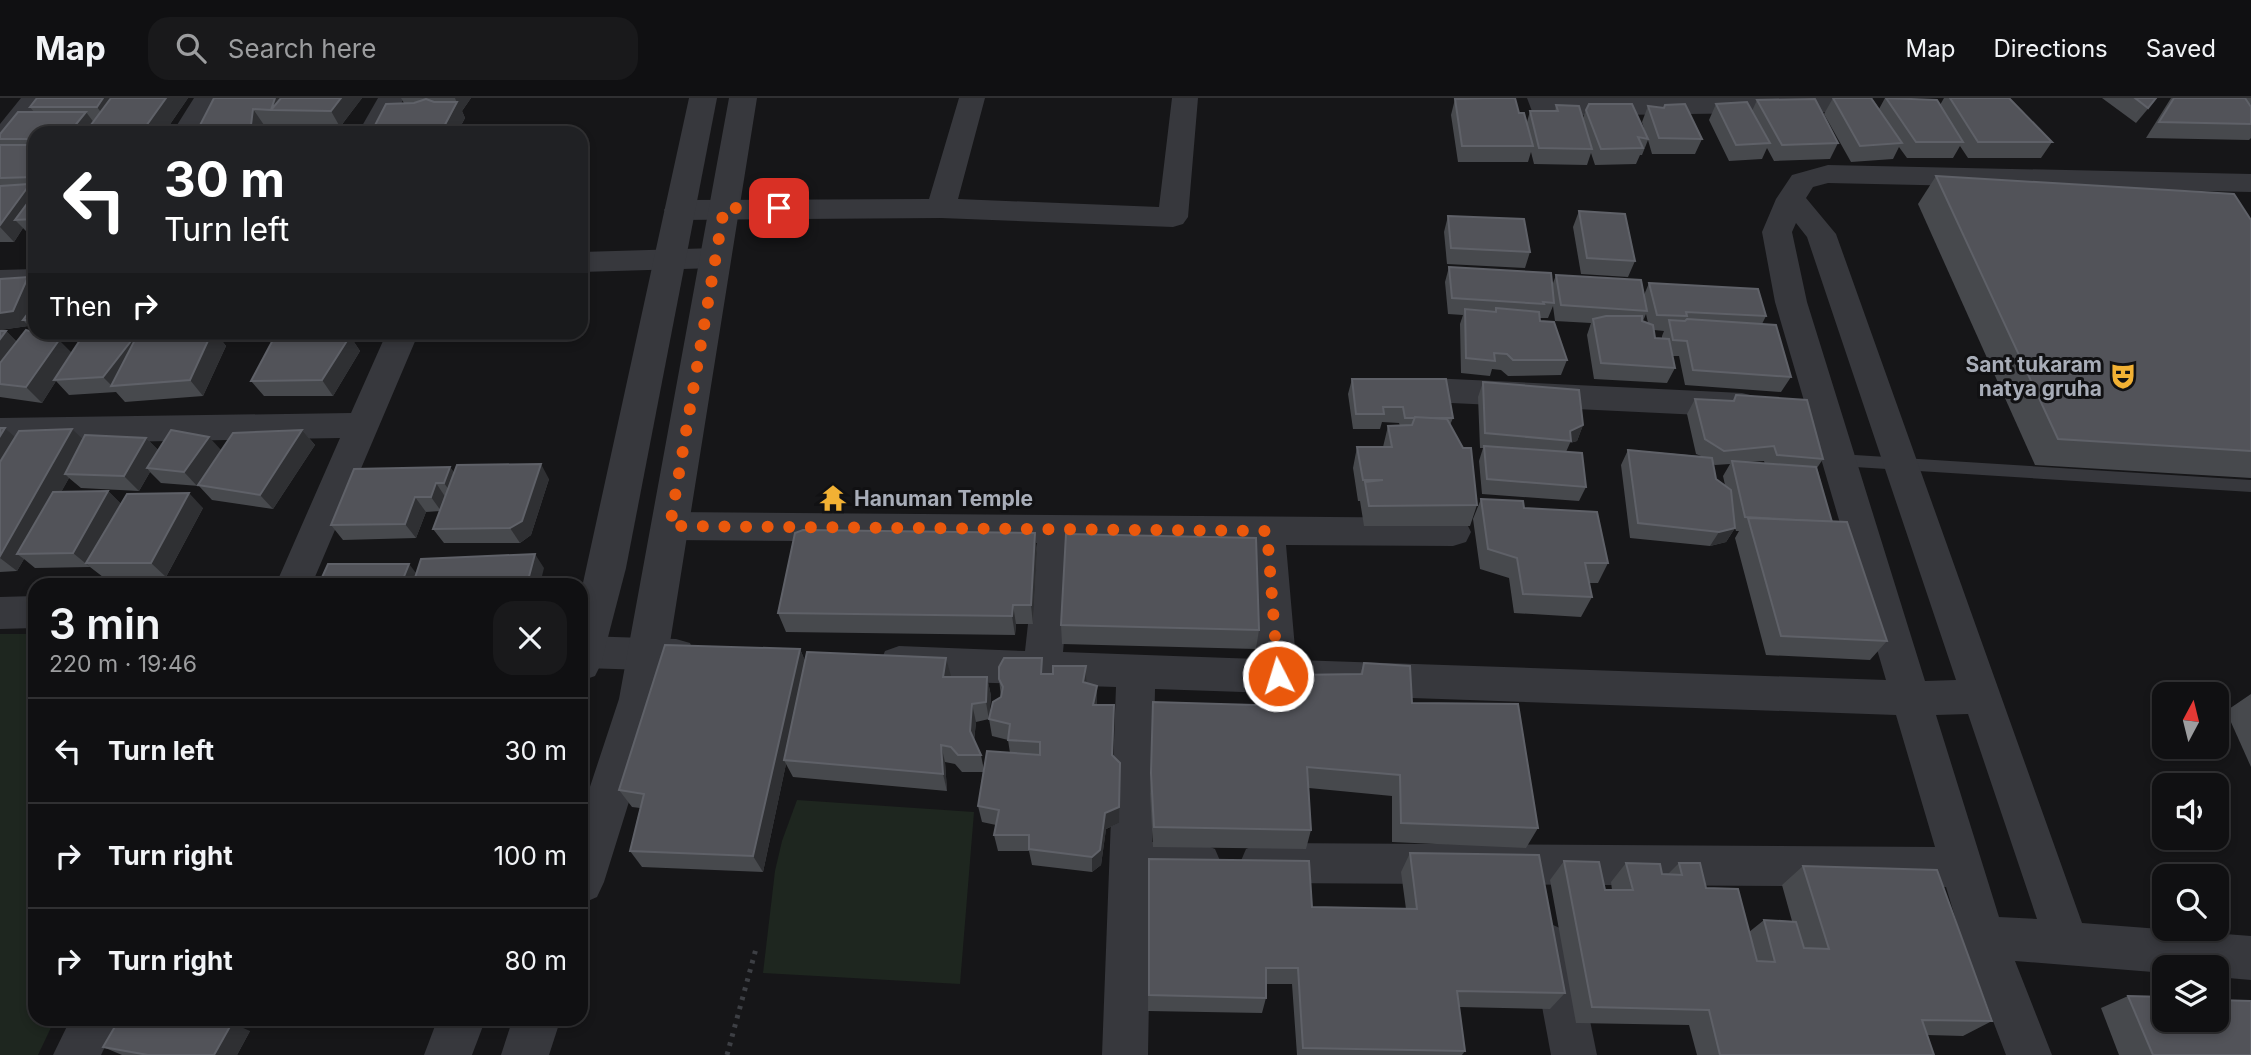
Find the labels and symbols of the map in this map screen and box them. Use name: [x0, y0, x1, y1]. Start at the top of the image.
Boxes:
pin: [749, 178, 809, 238]
place label: Sant tukaram natya gruha: [1966, 352, 2102, 401]
theatre icon: Sant tukaram natya gruha: [2108, 361, 2138, 391]
temple icon: Hanuman Temple: [818, 483, 848, 513]
place label: Hanuman Temple: [854, 486, 1033, 511]
position arrow: [1241, 639, 1315, 713]
north arrow: [2152, 682, 2230, 760]

